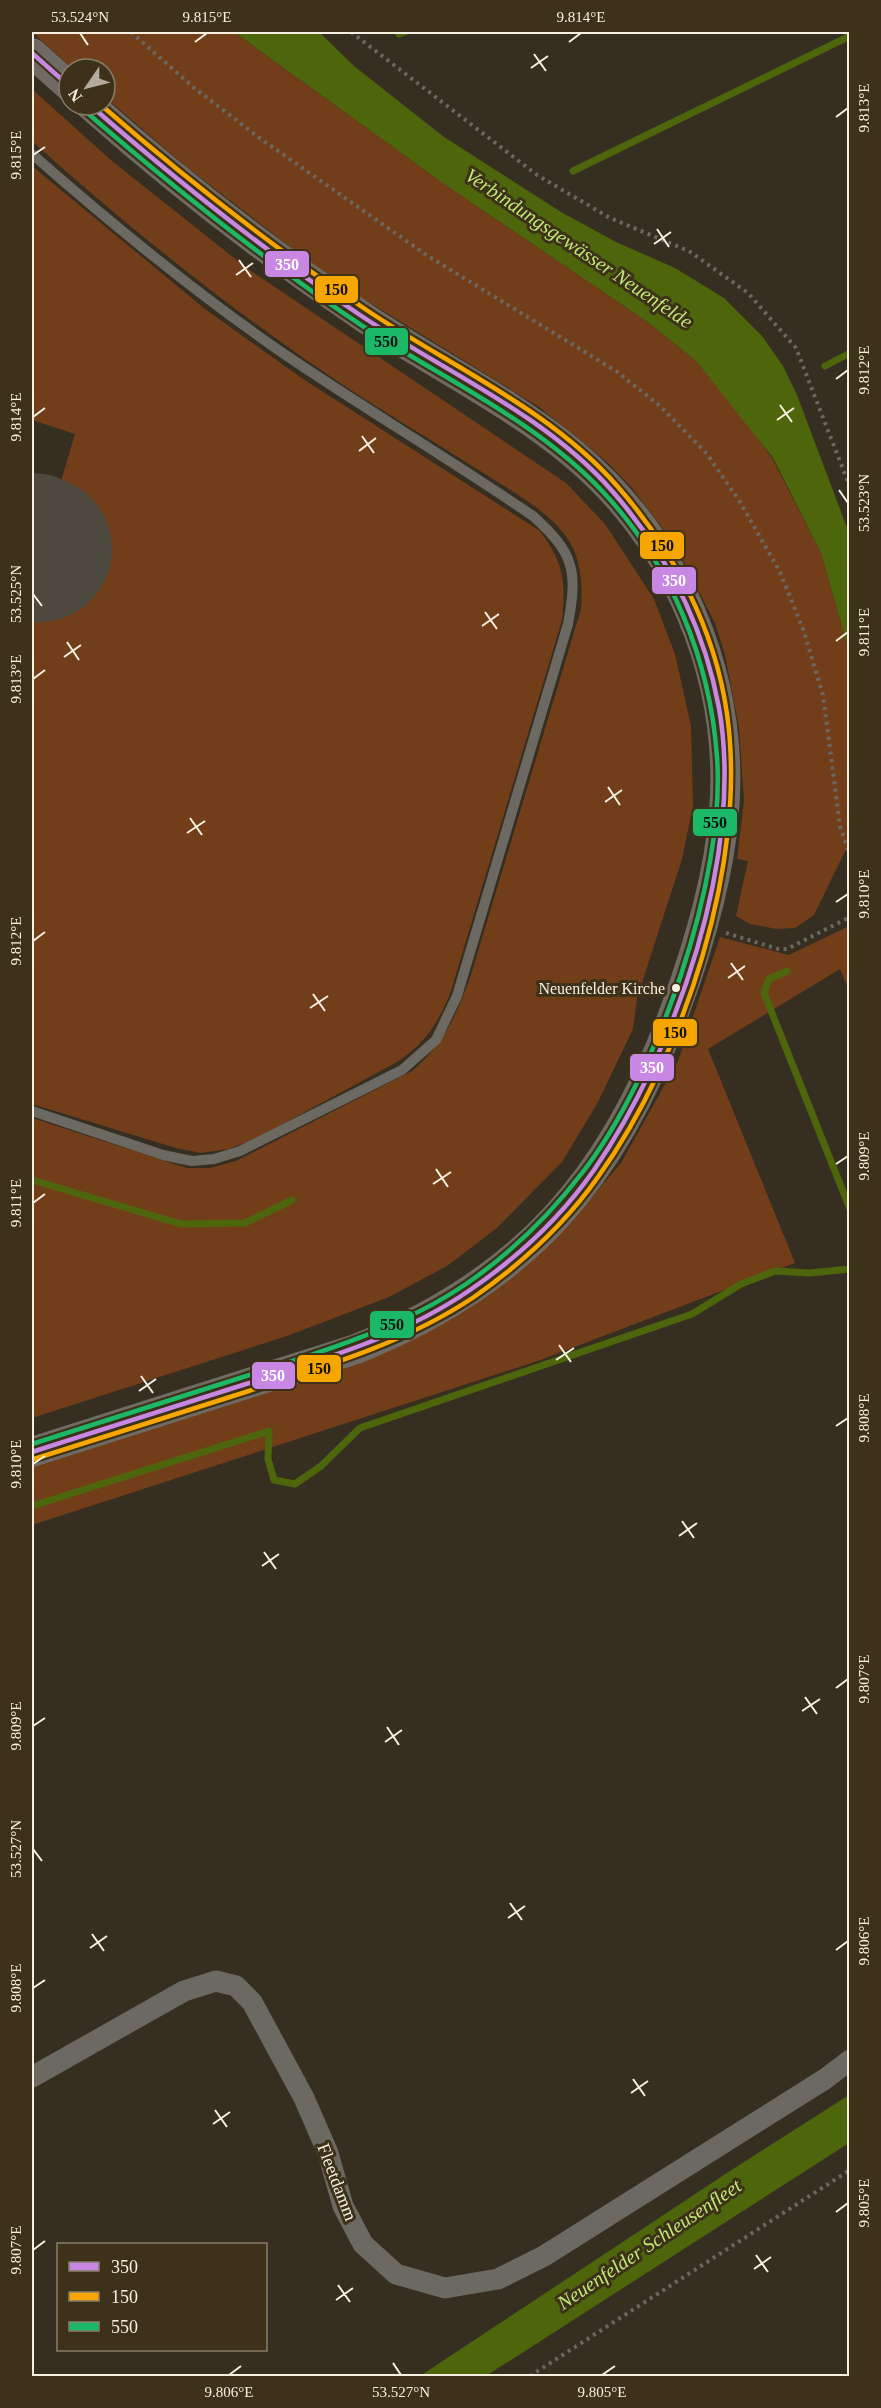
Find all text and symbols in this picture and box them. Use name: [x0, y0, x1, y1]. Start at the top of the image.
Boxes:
text: 53.524°N: [51, 9, 109, 25]
text: 9.815°E: [183, 9, 231, 25]
text: 9.814°E: [557, 9, 605, 25]
north arrow: [57, 57, 117, 117]
text: 9.813°E: [856, 84, 872, 132]
text: N: [65, 85, 85, 105]
text: 9.815°E: [8, 131, 24, 179]
water label: Verbindungsgewässer Neuenfelde: [461, 164, 697, 333]
line badge: 350: [264, 250, 310, 278]
text: 350: [275, 256, 299, 273]
line badge: 150: [314, 275, 359, 304]
text: 150: [324, 281, 348, 298]
line badge: 550: [364, 327, 409, 356]
text: 550: [374, 333, 398, 350]
text: 9.812°E: [856, 346, 872, 394]
text: 9.814°E: [8, 393, 24, 441]
text: 53.523°N: [856, 474, 872, 532]
line badge: 150: [639, 531, 685, 560]
text: 150: [650, 537, 674, 554]
text: 53.525°N: [8, 565, 24, 623]
line badge: 350: [651, 566, 697, 595]
text: 350: [662, 572, 686, 589]
text: 9.811°E: [856, 608, 872, 656]
text: 9.813°E: [8, 655, 24, 703]
line badge: 550: [692, 808, 738, 837]
text: 550: [703, 814, 727, 831]
text: 9.810°E: [856, 870, 872, 918]
text: 9.812°E: [8, 917, 24, 965]
place label: Neuenfelder Kirche: [538, 980, 665, 997]
marker: Neuenfelder Kirche: [670, 982, 682, 994]
line badge: 150: [652, 1018, 698, 1047]
text: 150: [663, 1024, 687, 1041]
line badge: 350: [629, 1053, 675, 1082]
text: 350: [640, 1059, 664, 1076]
text: 9.809°E: [856, 1132, 872, 1180]
text: 9.811°E: [8, 1179, 24, 1227]
line badge: 550: [369, 1310, 415, 1339]
text: 550: [380, 1316, 404, 1333]
line badge: 150: [296, 1354, 342, 1383]
text: 150: [307, 1360, 331, 1377]
line badge: 350: [251, 1361, 296, 1390]
text: 350: [261, 1367, 285, 1384]
text: 9.808°E: [856, 1394, 872, 1442]
text: 9.810°E: [8, 1440, 24, 1488]
text: 9.807°E: [856, 1655, 872, 1703]
text: 9.809°E: [8, 1702, 24, 1750]
text: 53.527°N: [8, 1820, 24, 1878]
text: 9.806°E: [856, 1917, 872, 1965]
text: 9.808°E: [8, 1964, 24, 2012]
street label: Fleetdamm: [313, 2141, 361, 2223]
water label: Neuenfelder Schleusenfleet: [552, 2174, 746, 2315]
text: 9.805°E: [856, 2179, 872, 2227]
text: 9.807°E: [8, 2226, 24, 2274]
legend: [57, 2243, 267, 2351]
text: 350: [111, 2257, 138, 2277]
text: 150: [111, 2287, 138, 2307]
text: 550: [111, 2317, 138, 2337]
text: 9.806°E: [205, 2384, 253, 2400]
text: 53.527°N: [372, 2384, 430, 2400]
text: 9.805°E: [578, 2384, 626, 2400]

